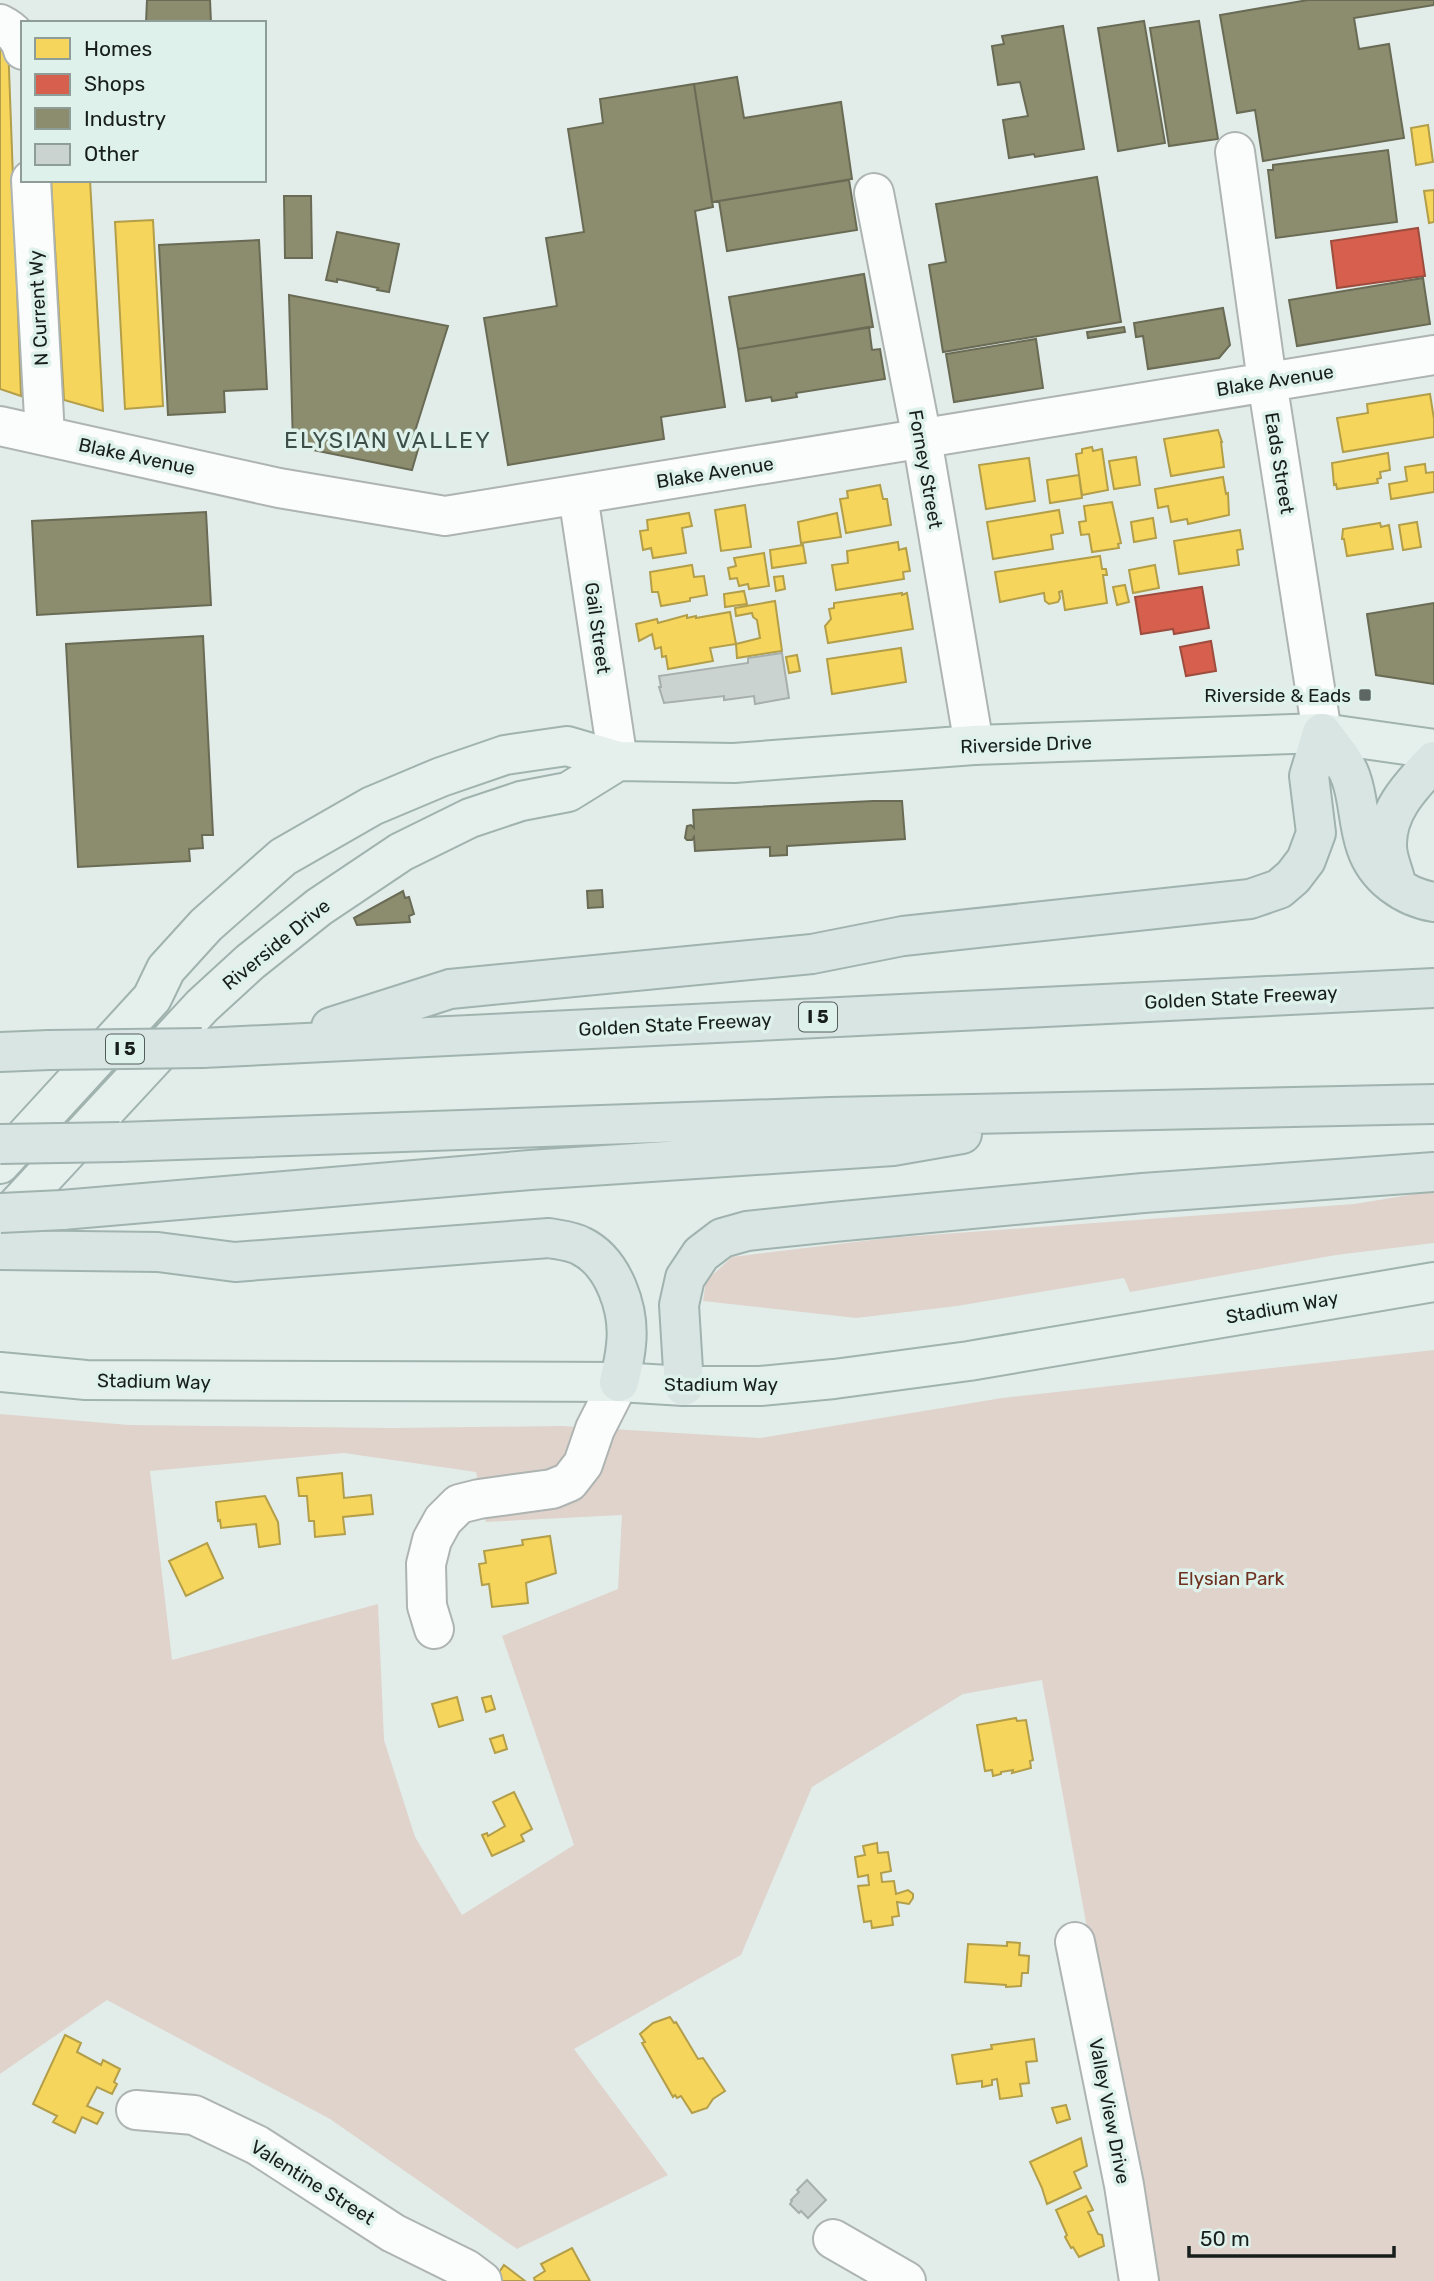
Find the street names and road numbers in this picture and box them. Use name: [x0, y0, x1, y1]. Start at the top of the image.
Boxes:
street label: N Current Wy: [24, 250, 53, 366]
street label: Blake Avenue: [1215, 360, 1335, 401]
street label: Forney Street: [904, 408, 947, 531]
street label: Eads Street: [1260, 411, 1299, 516]
street label: Blake Avenue: [77, 433, 197, 480]
street label: Blake Avenue: [655, 452, 775, 493]
street label: Gail Street: [580, 581, 615, 676]
street label: Riverside Drive: [960, 731, 1092, 758]
street label: Riverside Drive: [218, 894, 335, 995]
street label: Golden State Freeway: [1144, 981, 1338, 1014]
road number: I 5: [799, 1002, 837, 1032]
street label: Golden State Freeway: [578, 1008, 772, 1041]
road number: I 5: [106, 1034, 144, 1064]
street label: Stadium Way: [1224, 1286, 1340, 1329]
street label: Stadium Way: [97, 1369, 211, 1394]
street label: Stadium Way: [664, 1373, 778, 1396]
street label: Valley View Drive: [1084, 2036, 1135, 2186]
street label: Valentine Street: [246, 2135, 380, 2230]

